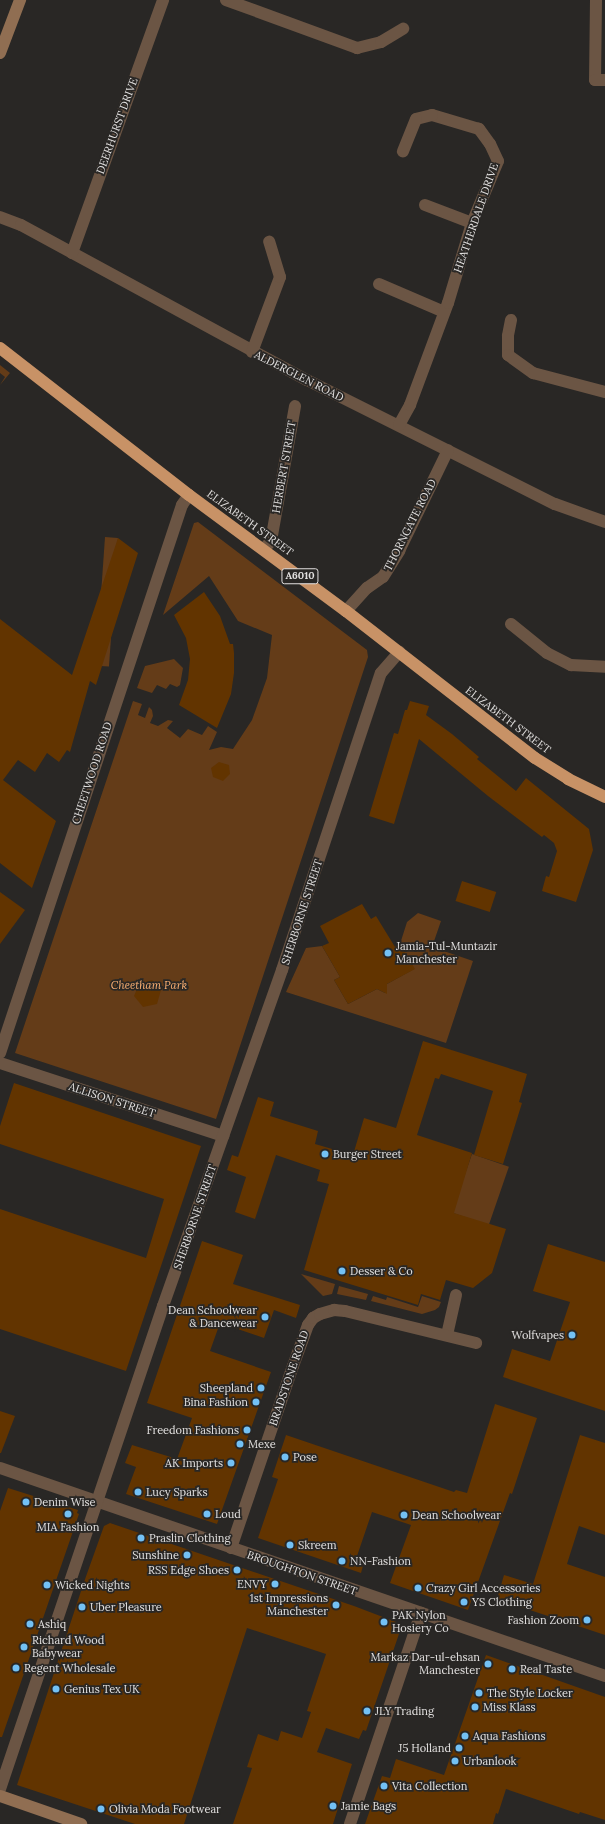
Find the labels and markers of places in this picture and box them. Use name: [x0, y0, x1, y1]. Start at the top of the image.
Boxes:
place label: Jamia-Tul-Muntazir Manchester: [396, 940, 497, 966]
marker: Jamia-Tul-Muntazir Manchester: [383, 948, 393, 958]
place label: Burger Street: [333, 1147, 402, 1161]
marker: Burger Street: [320, 1149, 330, 1159]
place label: Desser & Co: [350, 1264, 413, 1278]
marker: Desser & Co: [337, 1266, 347, 1276]
place label: Dean Schoolwear & Dancewear: [168, 1304, 257, 1330]
marker: Dean Schoolwear & Dancewear: [260, 1312, 270, 1322]
place label: Wolfvapes: [511, 1328, 564, 1342]
marker: Wolfvapes: [567, 1330, 577, 1340]
place label: Sheepland: [200, 1381, 253, 1395]
marker: Sheepland: [256, 1383, 266, 1393]
place label: Bina Fashion: [184, 1395, 248, 1409]
marker: Bina Fashion: [251, 1397, 261, 1407]
place label: Freedom Fashions: [147, 1423, 239, 1437]
marker: Freedom Fashions: [242, 1425, 252, 1435]
place label: Mexe: [248, 1437, 276, 1451]
marker: Mexe: [235, 1439, 245, 1449]
place label: Pose: [293, 1450, 317, 1464]
marker: Pose: [280, 1452, 290, 1462]
place label: AK Imports: [165, 1456, 223, 1470]
marker: AK Imports: [226, 1458, 236, 1468]
place label: Lucy Sparks: [146, 1485, 208, 1499]
marker: Lucy Sparks: [133, 1487, 143, 1497]
place label: Denim Wise: [34, 1495, 96, 1509]
marker: Denim Wise: [21, 1497, 31, 1507]
place label: Loud: [215, 1507, 241, 1521]
place label: Dean Schoolwear: [412, 1508, 501, 1522]
marker: MIA Fashion: [63, 1509, 73, 1519]
marker: Loud: [202, 1509, 212, 1519]
marker: Dean Schoolwear: [399, 1510, 409, 1520]
place label: MIA Fashion: [37, 1520, 99, 1534]
place label: Praslin Clothing: [149, 1531, 231, 1545]
marker: Praslin Clothing: [136, 1533, 146, 1543]
place label: Skreem: [298, 1538, 337, 1552]
marker: Skreem: [285, 1540, 295, 1550]
place label: Sunshine: [132, 1548, 179, 1562]
marker: Sunshine: [182, 1550, 192, 1560]
place label: NN-Fashion: [350, 1554, 411, 1568]
marker: NN-Fashion: [337, 1556, 347, 1566]
place label: RSS Edge Shoes: [148, 1563, 229, 1577]
marker: RSS Edge Shoes: [232, 1565, 242, 1575]
place label: ENVY: [237, 1577, 267, 1591]
place label: Wicked Nights: [55, 1578, 130, 1592]
marker: ENVY: [270, 1579, 280, 1589]
marker: Wicked Nights: [42, 1580, 52, 1590]
place label: Crazy Girl Accessories: [426, 1581, 540, 1595]
marker: Crazy Girl Accessories: [413, 1583, 423, 1593]
place label: 1st Impressions Manchester: [250, 1592, 328, 1618]
place label: YS Clothing: [472, 1595, 532, 1609]
marker: YS Clothing: [459, 1597, 469, 1607]
place label: Uber Pleasure: [90, 1600, 162, 1614]
marker: 1st Impressions Manchester: [331, 1600, 341, 1610]
marker: Uber Pleasure: [77, 1602, 87, 1612]
place label: PAK Nylon Hosiery Co: [392, 1609, 449, 1635]
place label: Fashion Zoom: [508, 1613, 579, 1627]
marker: Fashion Zoom: [582, 1615, 592, 1625]
place label: Ashiq: [38, 1617, 66, 1631]
marker: PAK Nylon Hosiery Co: [379, 1617, 389, 1627]
marker: Ashiq: [25, 1619, 35, 1629]
place label: Richard Wood Babywear: [32, 1634, 104, 1660]
marker: Richard Wood Babywear: [19, 1642, 29, 1652]
place label: Markaz Dar-ul-ehsan Manchester: [371, 1651, 480, 1677]
marker: Markaz Dar-ul-ehsan Manchester: [483, 1659, 493, 1669]
place label: Regent Wholesale: [24, 1661, 115, 1675]
place label: Real Taste: [520, 1662, 572, 1676]
marker: Regent Wholesale: [11, 1663, 21, 1673]
marker: Real Taste: [507, 1664, 517, 1674]
place label: Genius Tex UK: [64, 1682, 140, 1696]
marker: Genius Tex UK: [51, 1684, 61, 1694]
place label: The Style Locker: [487, 1686, 573, 1700]
marker: The Style Locker: [474, 1688, 484, 1698]
place label: Miss Klass: [483, 1700, 536, 1714]
marker: Miss Klass: [470, 1702, 480, 1712]
place label: JLY Trading: [375, 1704, 434, 1718]
marker: JLY Trading: [362, 1706, 372, 1716]
place label: Aqua Fashions: [473, 1729, 546, 1743]
marker: Aqua Fashions: [460, 1731, 470, 1741]
place label: J5 Holland: [398, 1741, 451, 1755]
marker: J5 Holland: [454, 1743, 464, 1753]
place label: Urbanlook: [463, 1754, 517, 1768]
marker: Urbanlook: [450, 1756, 460, 1766]
place label: Vita Collection: [392, 1779, 467, 1793]
marker: Vita Collection: [379, 1781, 389, 1791]
place label: Jamie Bags: [341, 1799, 396, 1813]
marker: Jamie Bags: [328, 1801, 338, 1811]
place label: Olivia Moda Footwear: [109, 1802, 221, 1816]
marker: Olivia Moda Footwear: [96, 1804, 106, 1814]

